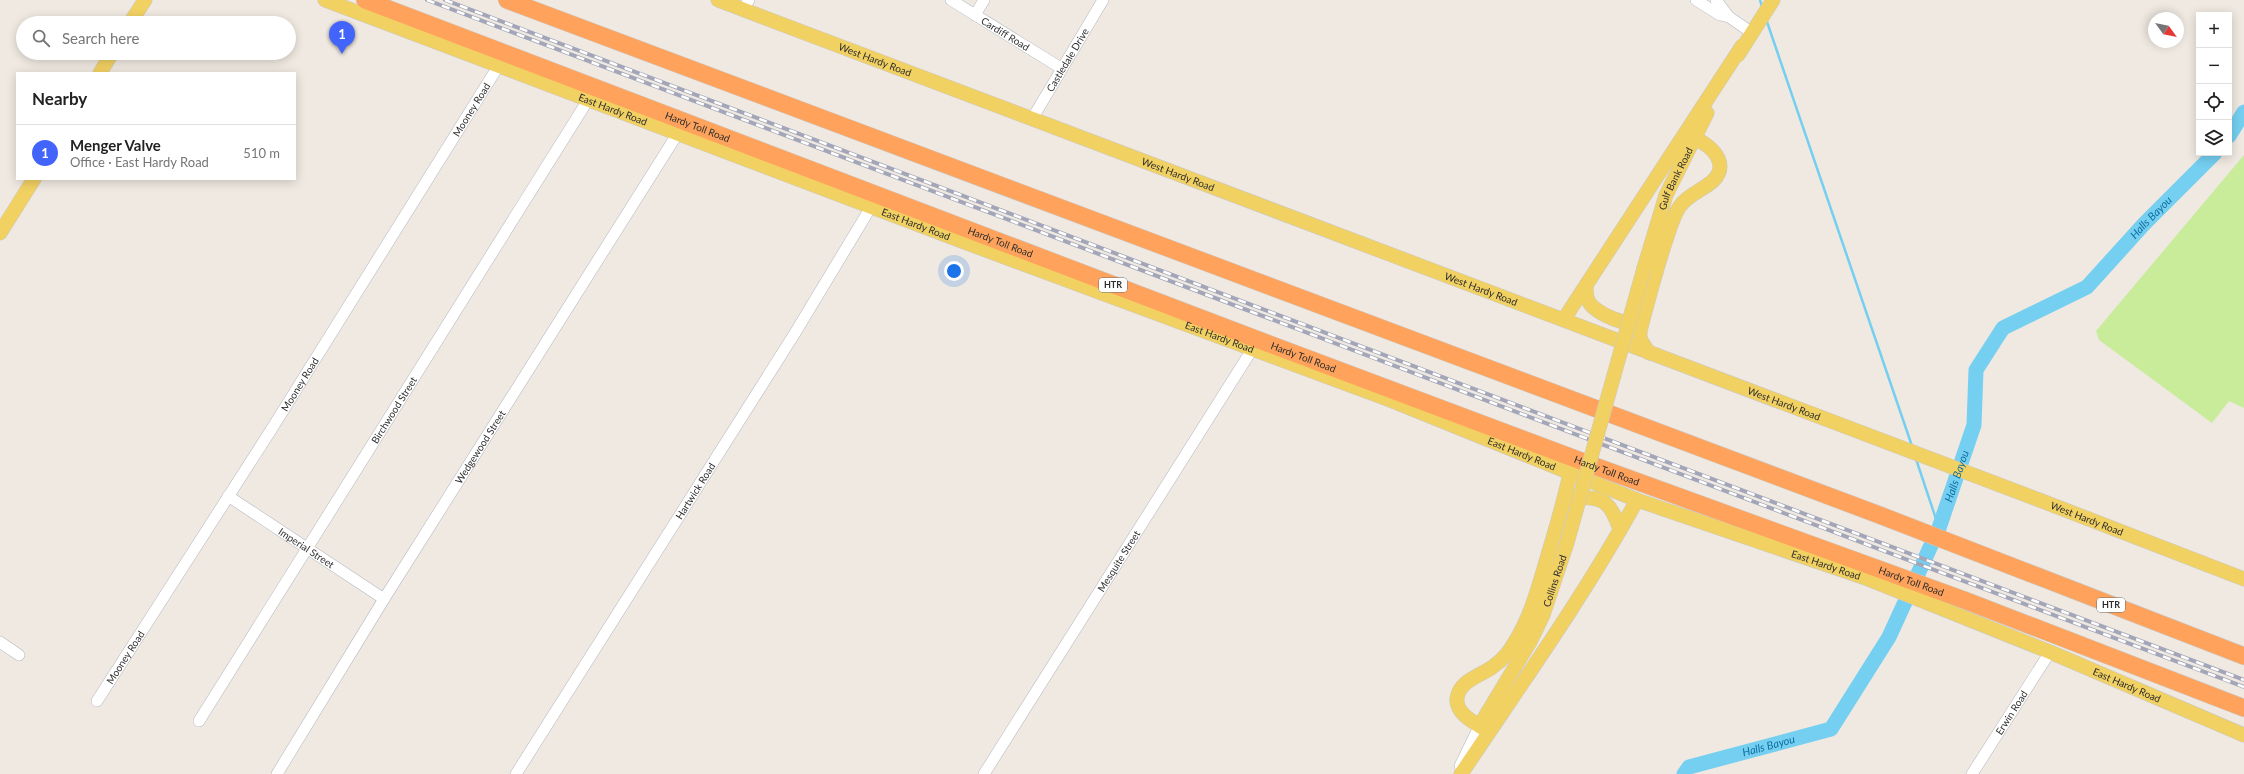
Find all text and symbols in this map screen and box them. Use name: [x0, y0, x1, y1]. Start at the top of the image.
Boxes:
north arrow: [2148, 12, 2184, 48]
map controls: [2196, 12, 2232, 156]
button: +: [2196, 12, 2232, 48]
street label: Cardiff Road: [979, 14, 1032, 53]
search box: [16, 16, 296, 60]
pin: 1: [329, 21, 355, 54]
street label: Castledale Drive: [1044, 26, 1091, 94]
icon: search: [30, 27, 52, 49]
text: Search here: [62, 29, 139, 47]
street label: West Hardy Road: [837, 40, 913, 79]
button: −: [2196, 48, 2232, 84]
street label: Mooney Road: [450, 80, 492, 138]
button: locate: [2196, 84, 2232, 120]
text: Nearby: [32, 88, 87, 109]
street label: East Hardy Road: [577, 91, 649, 128]
street label: Hardy Toll Road: [664, 109, 732, 144]
button: layers: [2196, 120, 2232, 156]
text: Menger Valve: [70, 136, 161, 154]
text: 1: [41, 145, 49, 161]
text: 510 m: [243, 145, 280, 161]
street label: Gulf Bank Road: [1656, 145, 1695, 211]
text: Office · East Hardy Road: [70, 154, 209, 170]
street label: West Hardy Road: [1140, 155, 1216, 193]
water label: Halls Bayou: [2127, 193, 2174, 241]
street label: East Hardy Road: [880, 205, 952, 242]
street label: Hardy Toll Road: [966, 224, 1035, 260]
your location: [944, 261, 964, 281]
street label: West Hardy Road: [1443, 270, 1519, 308]
road number: HTR: [1099, 278, 1127, 292]
street label: East Hardy Road: [1184, 319, 1256, 355]
street label: Hardy Toll Road: [1269, 339, 1338, 374]
street label: Mooney Road: [278, 355, 321, 413]
street label: Birchwood Street: [369, 374, 419, 445]
street label: West Hardy Road: [1746, 384, 1822, 423]
street label: Wedgewood Street: [452, 407, 508, 486]
street label: East Hardy Road: [1486, 434, 1558, 473]
water label: Halls Bayou: [1941, 448, 1971, 504]
street label: Hardy Toll Road: [1573, 453, 1641, 488]
street label: Hartwick Road: [673, 460, 717, 521]
street label: West Hardy Road: [2049, 499, 2125, 538]
street label: Imperial Street: [276, 525, 337, 571]
street label: Mesquite Street: [1095, 528, 1143, 594]
street label: East Hardy Road: [1790, 547, 1862, 582]
street label: Collins Road: [1540, 553, 1569, 608]
street label: Hardy Toll Road: [1877, 564, 1946, 598]
road number: HTR: [2097, 598, 2125, 612]
street label: Mooney Road: [104, 628, 147, 686]
street label: East Hardy Road: [2091, 665, 2163, 705]
street label: Erwin Road: [1993, 688, 2030, 737]
water label: Halls Bayou: [1741, 732, 1796, 758]

